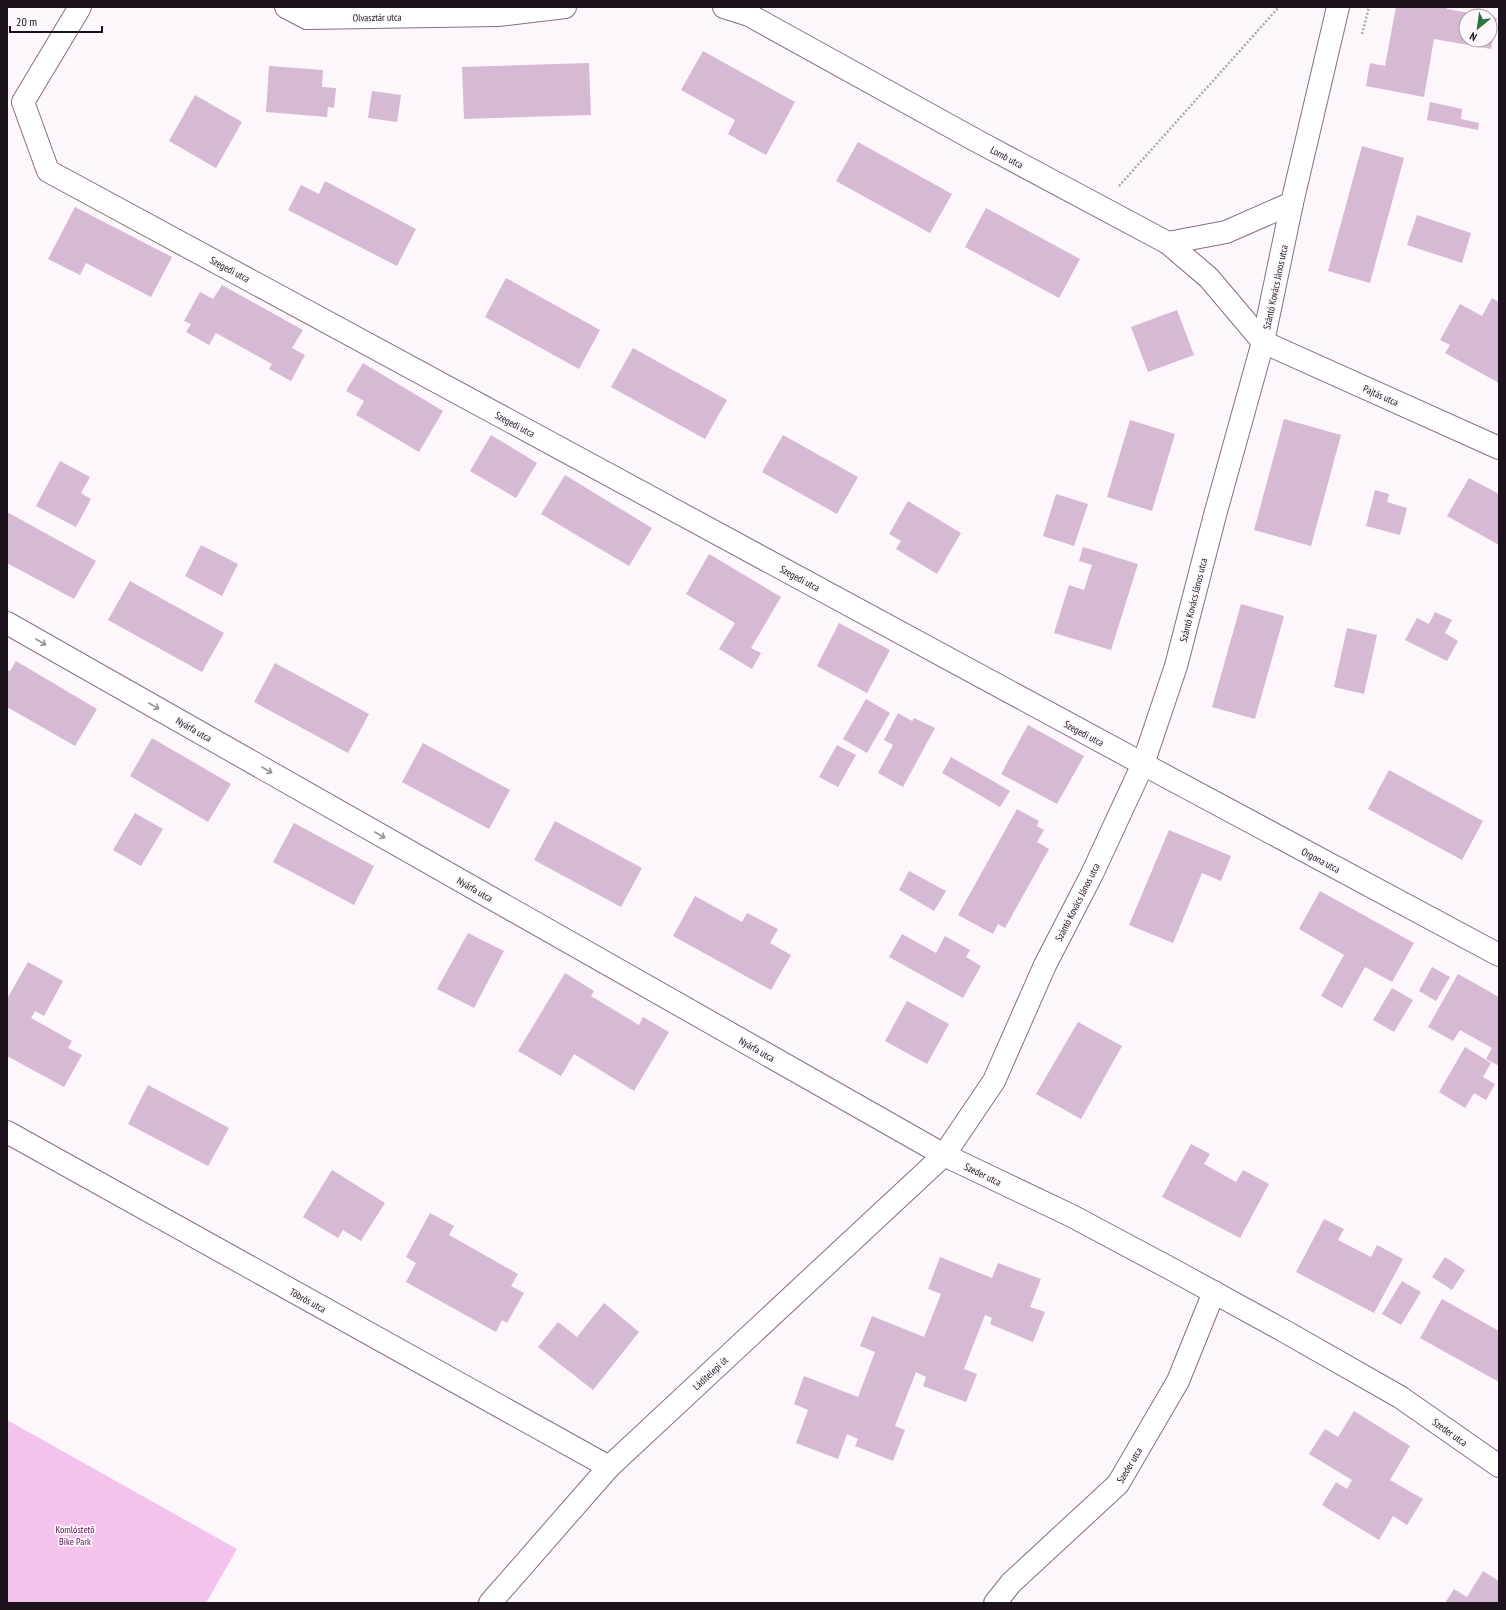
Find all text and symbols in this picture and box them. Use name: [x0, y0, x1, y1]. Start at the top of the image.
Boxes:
scale bar: [10, 8, 102, 34]
north arrow: [1458, 8, 1498, 48]
street label: Olvasztár utca: [352, 11, 402, 24]
text: 20 m: [16, 14, 37, 29]
text: N: [1467, 29, 1479, 44]
street label: Lomb utca: [988, 143, 1026, 172]
street label: Szántó Kovács János utca: [1260, 244, 1291, 331]
street label: Szegedi utca: [208, 254, 252, 285]
street label: Pajtás utca: [1361, 382, 1400, 409]
street label: Szegedi utca: [493, 409, 537, 440]
street label: Szántó Kovács János utca: [1177, 557, 1210, 644]
street label: Szegedi utca: [778, 563, 822, 594]
one-way arrow: [35, 639, 47, 646]
one-way arrow: [148, 703, 160, 711]
street label: Nyárfa utca: [174, 714, 214, 745]
street label: Szegedi utca: [1062, 718, 1106, 749]
one-way arrow: [261, 767, 273, 775]
one-way arrow: [374, 831, 386, 839]
street label: Orgona utca: [1299, 845, 1342, 876]
street label: Szántó Kovács János utca: [1052, 861, 1103, 944]
street label: Nyárfa utca: [455, 874, 495, 905]
street label: Nyárfa utca: [737, 1034, 777, 1065]
street label: Szeder utca: [962, 1160, 1004, 1189]
street label: Töbrös utca: [287, 1285, 328, 1316]
street label: Láditelepi út: [690, 1354, 731, 1393]
street label: Szeder utca: [1430, 1416, 1470, 1449]
street label: Szeder utca: [1114, 1445, 1145, 1486]
park label: Komlóstető Bike Park: [55, 1523, 95, 1548]

